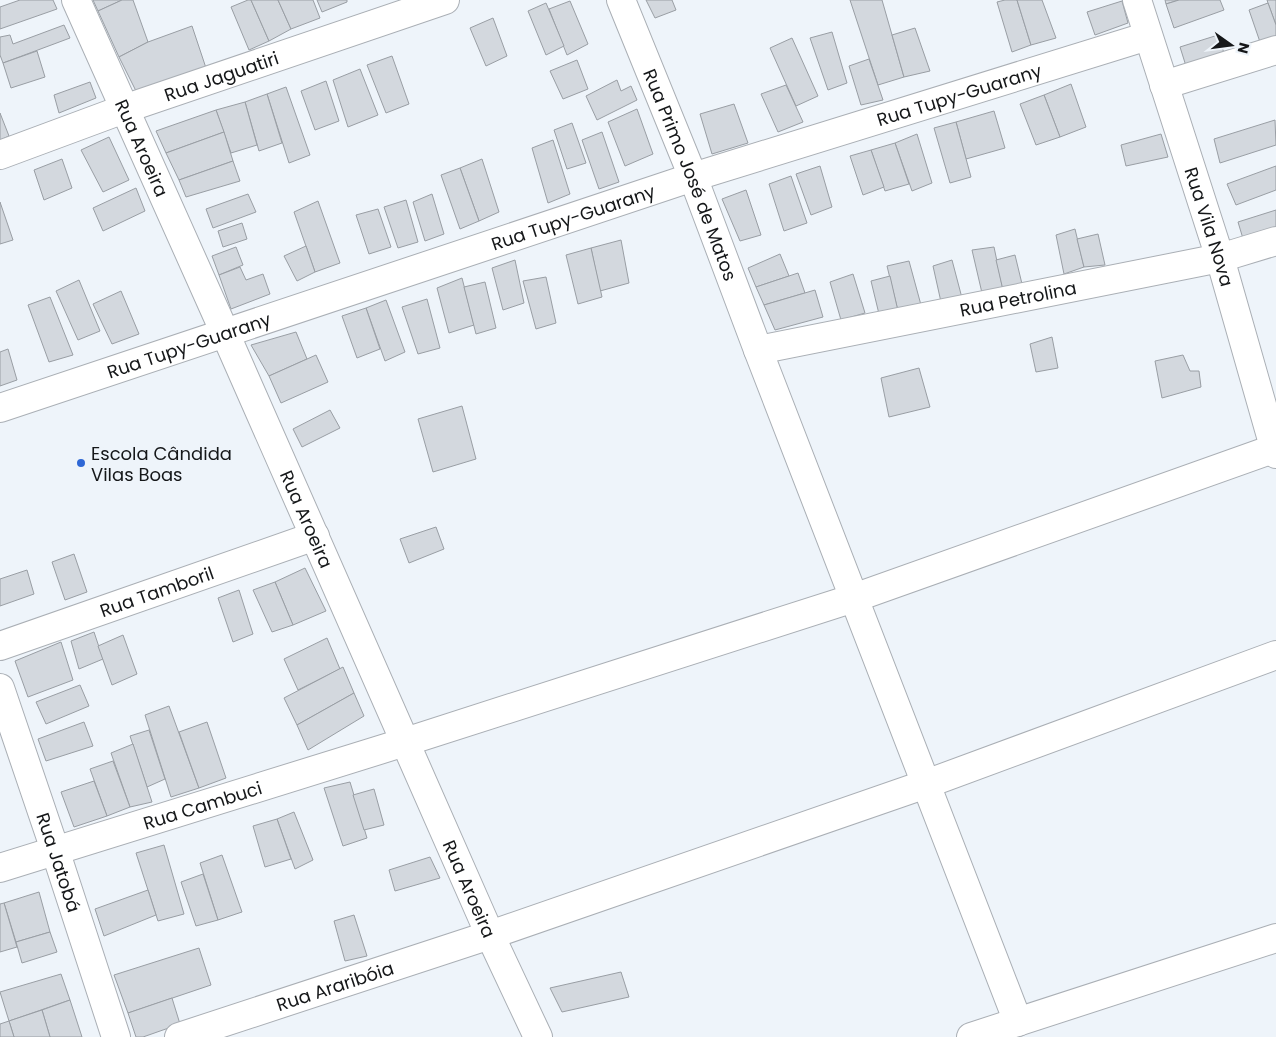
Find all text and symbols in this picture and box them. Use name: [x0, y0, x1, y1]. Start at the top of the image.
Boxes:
north arrow: [1206, 20, 1256, 70]
text: N: [1233, 41, 1255, 56]
street label: Rua Jaguatiri: [161, 45, 282, 107]
street label: Rua Tupy-Guarany: [874, 57, 1045, 132]
street label: Rua Primo José de Matos: [638, 65, 743, 284]
street label: Rua Aroeira: [109, 95, 175, 201]
street label: Rua Vila Nova: [1179, 164, 1240, 289]
street label: Rua Tupy-Guarany: [488, 178, 658, 256]
street label: Rua Petrolina: [957, 274, 1078, 322]
street label: Rua Tupy-Guarany: [104, 306, 274, 384]
place label: Escola Cândida Vilas Boas: [91, 441, 232, 487]
marker: Escola Cândida Vilas Boas: [75, 457, 87, 469]
street label: Rua Aroeira: [274, 466, 339, 572]
street label: Rua Tamboril: [96, 560, 217, 623]
street label: Rua Cambuci: [140, 775, 265, 835]
street label: Rua Jatobá: [31, 809, 87, 915]
street label: Rua Aroeira: [437, 836, 502, 942]
street label: Rua Araribóia: [273, 955, 397, 1017]

